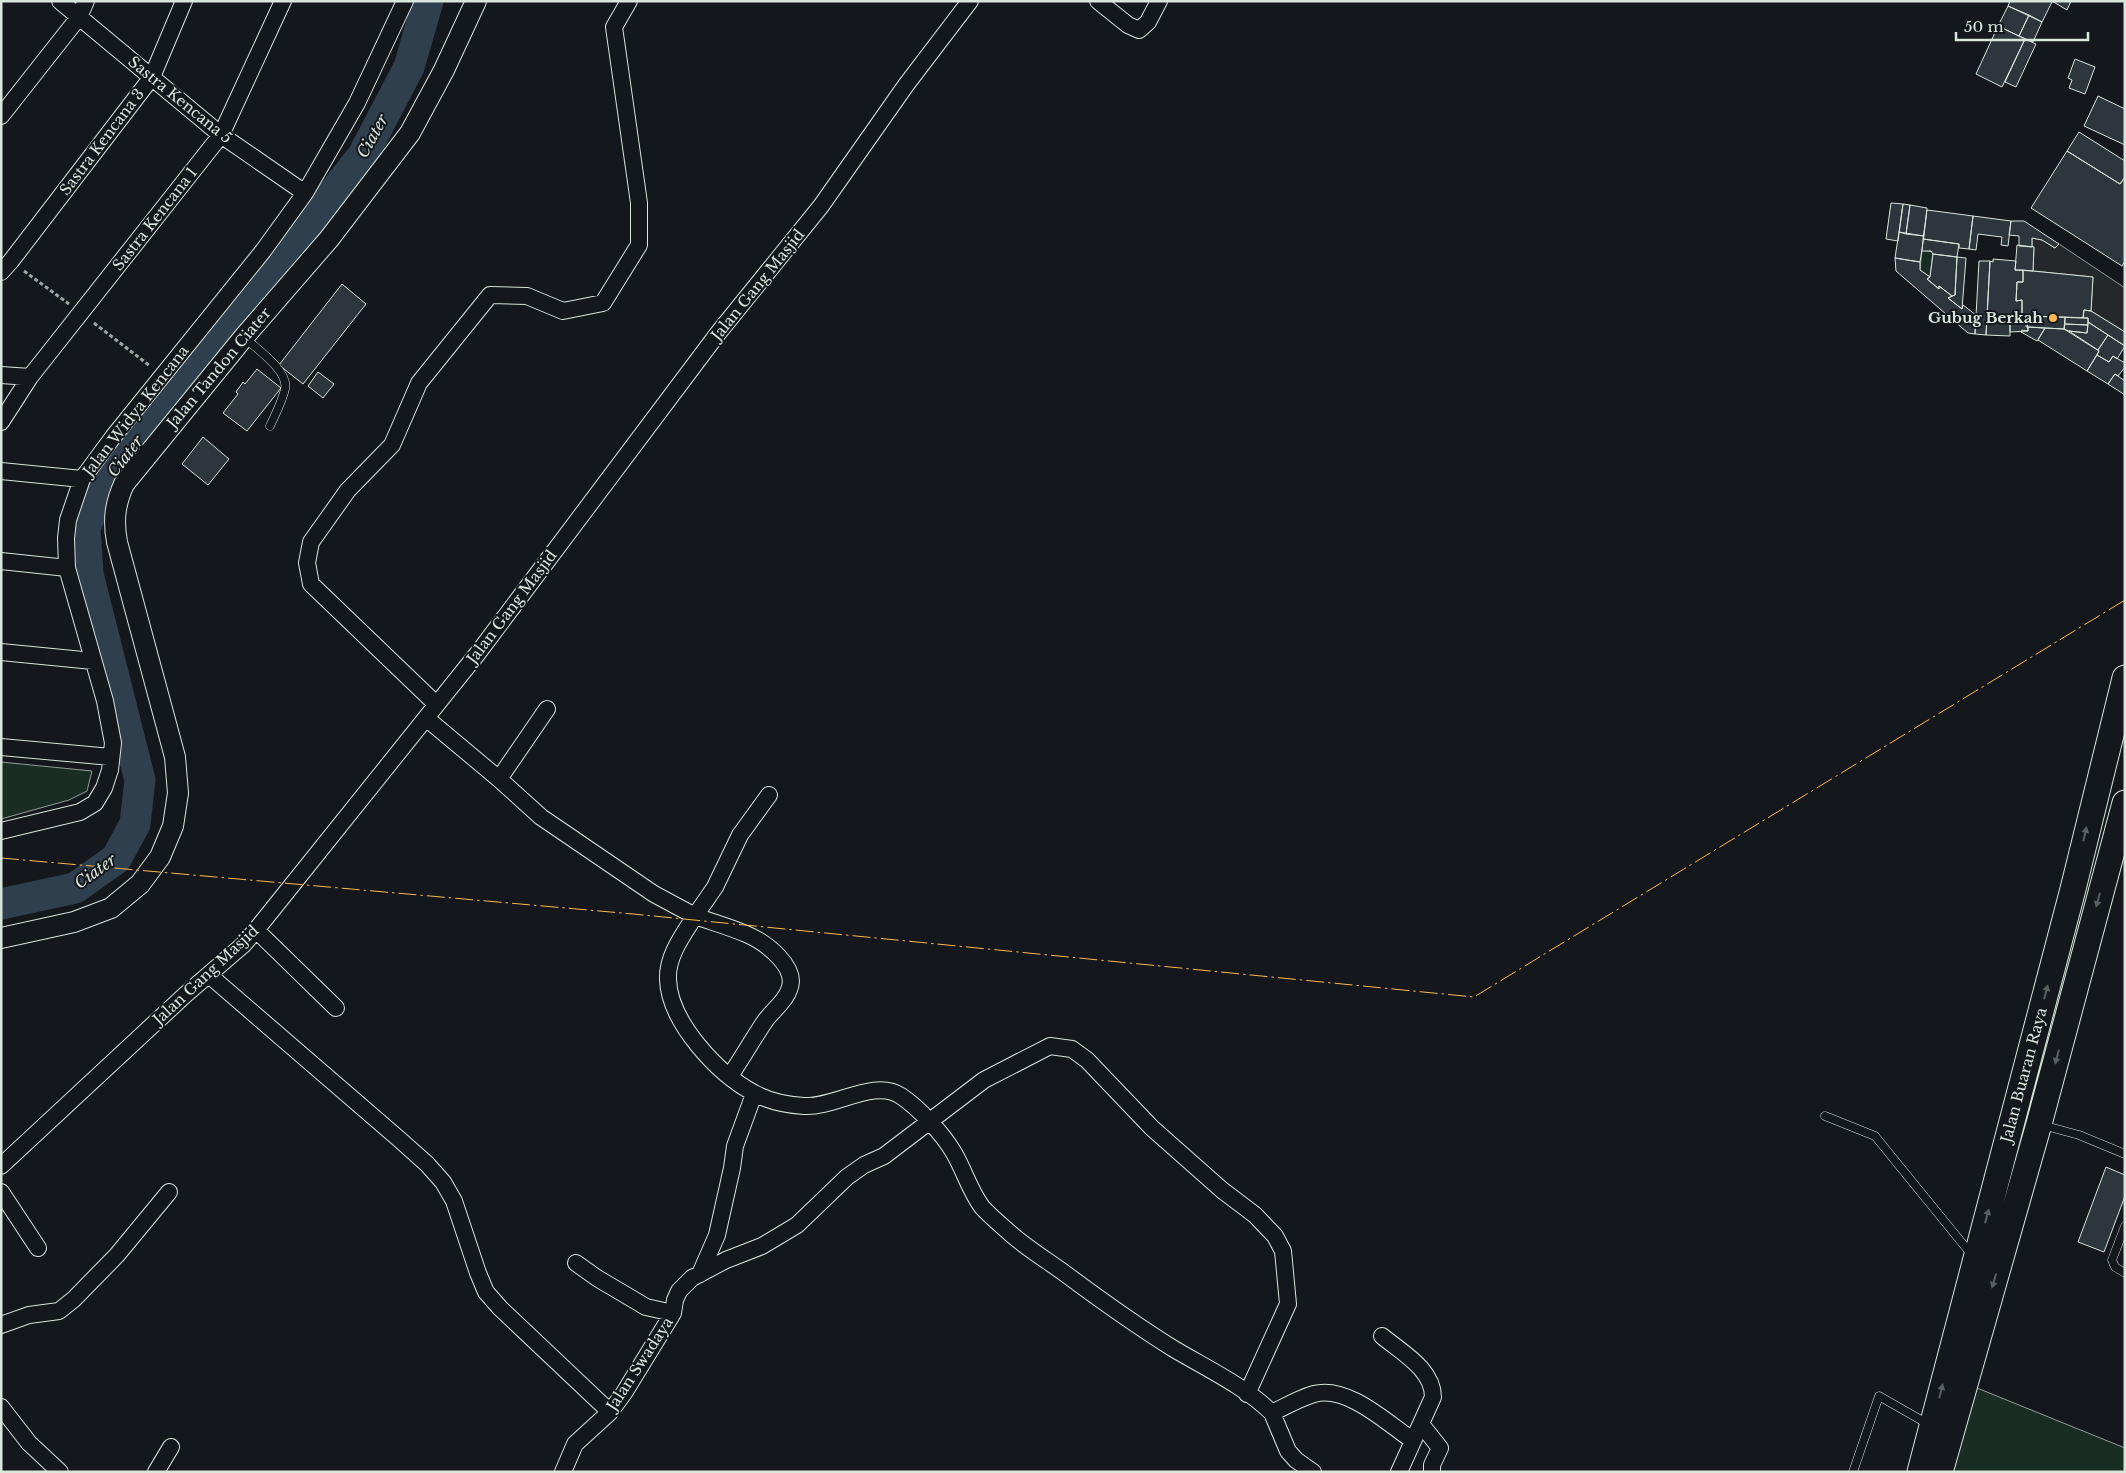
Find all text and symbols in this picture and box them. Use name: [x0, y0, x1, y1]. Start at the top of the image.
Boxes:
scale bar: [1956, 10, 2088, 42]
text: 50 m: [1964, 17, 2004, 36]
street label: Sastra Kencana 5: [125, 52, 236, 147]
street label: Sastra Kencana 3: [55, 85, 148, 199]
water label: Ciater: [352, 110, 392, 161]
street label: Sastra Kencana 1: [108, 163, 201, 274]
street label: Jalan Gang Masjid: [706, 225, 808, 346]
street label: Jalan Tandon Ciater: [161, 303, 275, 433]
place label: Gubug Berkah: [1928, 308, 2043, 327]
marker: Gubug Berkah: [2047, 312, 2059, 324]
street label: Jalan Widya Kencana: [77, 341, 193, 481]
water label: Ciater: [103, 431, 148, 481]
street label: Jalan Gang Masjid: [461, 546, 561, 669]
one-way arrow: [2081, 826, 2089, 842]
water label: Ciater: [70, 849, 120, 893]
one-way arrow: [2094, 893, 2102, 908]
street label: Jalan Gang Masjid: [147, 921, 262, 1030]
one-way arrow: [2042, 984, 2050, 999]
street label: Jalan Buaran Raya: [1996, 1005, 2051, 1146]
one-way arrow: [2052, 1050, 2060, 1065]
one-way arrow: [1983, 1209, 1991, 1224]
one-way arrow: [1989, 1274, 1997, 1289]
street label: Jalan Swadaya: [601, 1313, 677, 1416]
one-way arrow: [1937, 1383, 1945, 1398]

